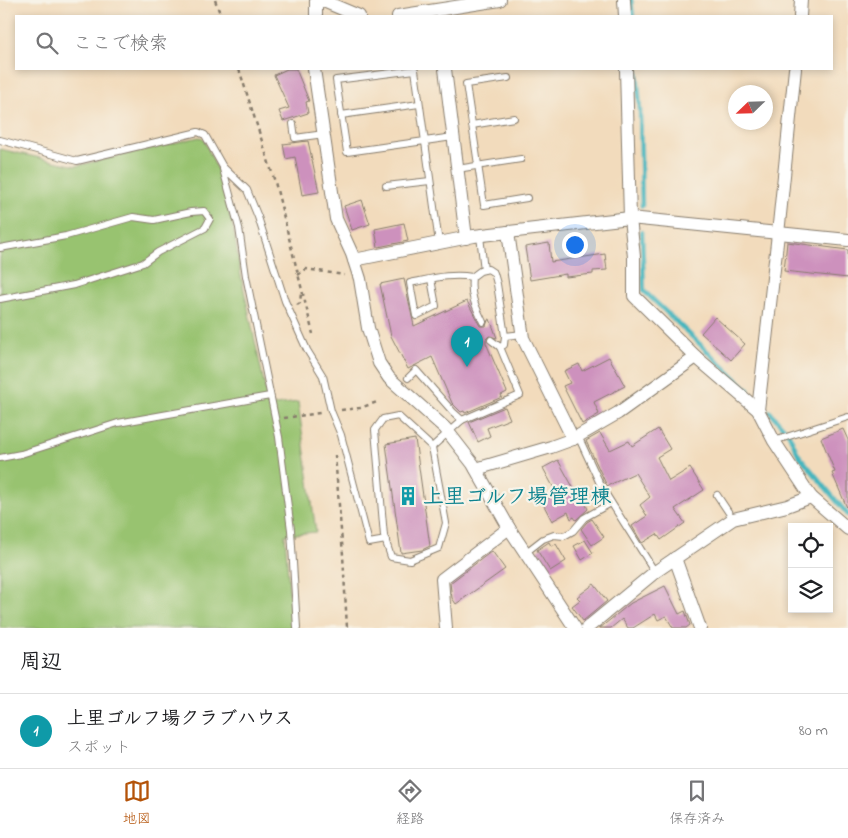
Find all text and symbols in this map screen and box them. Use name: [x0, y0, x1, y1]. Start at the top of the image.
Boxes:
search box: [15, 15, 833, 70]
icon: search: [33, 29, 61, 57]
text: ここで検索: [73, 31, 168, 58]
north arrow: [728, 85, 773, 130]
your location: [562, 232, 588, 258]
pin: 1: [451, 326, 483, 367]
place label: 上里ゴルフ場管理棟: [423, 483, 611, 513]
building icon: 上里ゴルフ場管理棟: [397, 485, 419, 507]
map controls: [788, 523, 833, 613]
button: locate: [788, 523, 833, 568]
button: layers: [788, 568, 833, 613]
text: 周辺: [20, 648, 62, 678]
text: 上里ゴルフ場クラブハウス: [67, 706, 293, 733]
text: 1: [33, 719, 39, 743]
text: 80 m: [799, 719, 828, 743]
text: スポット: [67, 736, 131, 760]
tab: 地図: [123, 777, 151, 830]
tab: 経路: [396, 777, 424, 830]
tab: 保存済み: [669, 777, 725, 830]

